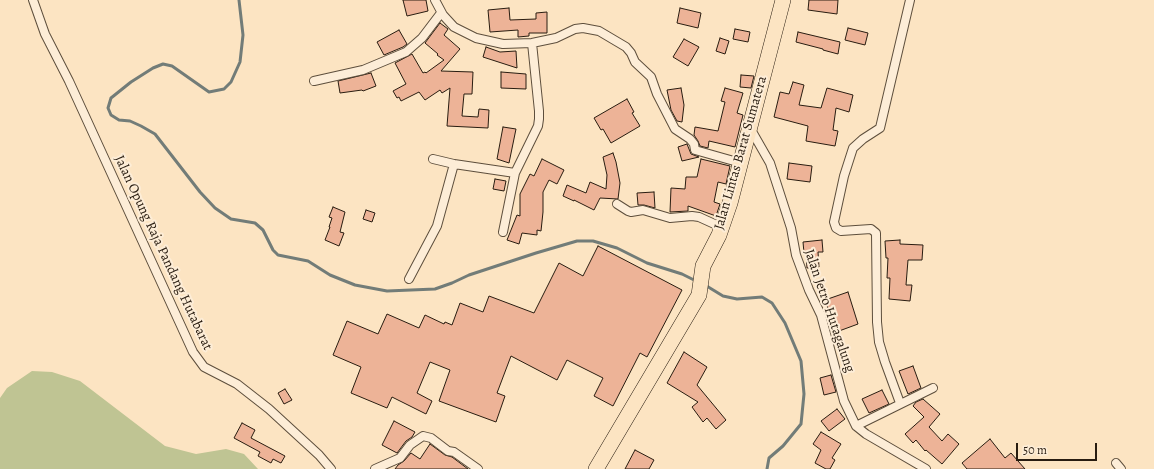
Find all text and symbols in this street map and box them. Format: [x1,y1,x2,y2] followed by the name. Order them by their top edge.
[711,74,771,232] street label: Jalan Lintas Barat Sumatera
[110,153,216,353] street label: Jalan Opung Raja Pandang Hutabarat
[800,247,858,375] street label: Jalan Jetro Hutagalung
[1018,435,1099,461] scale bar
[1023,442,1047,458] text: 50 m

